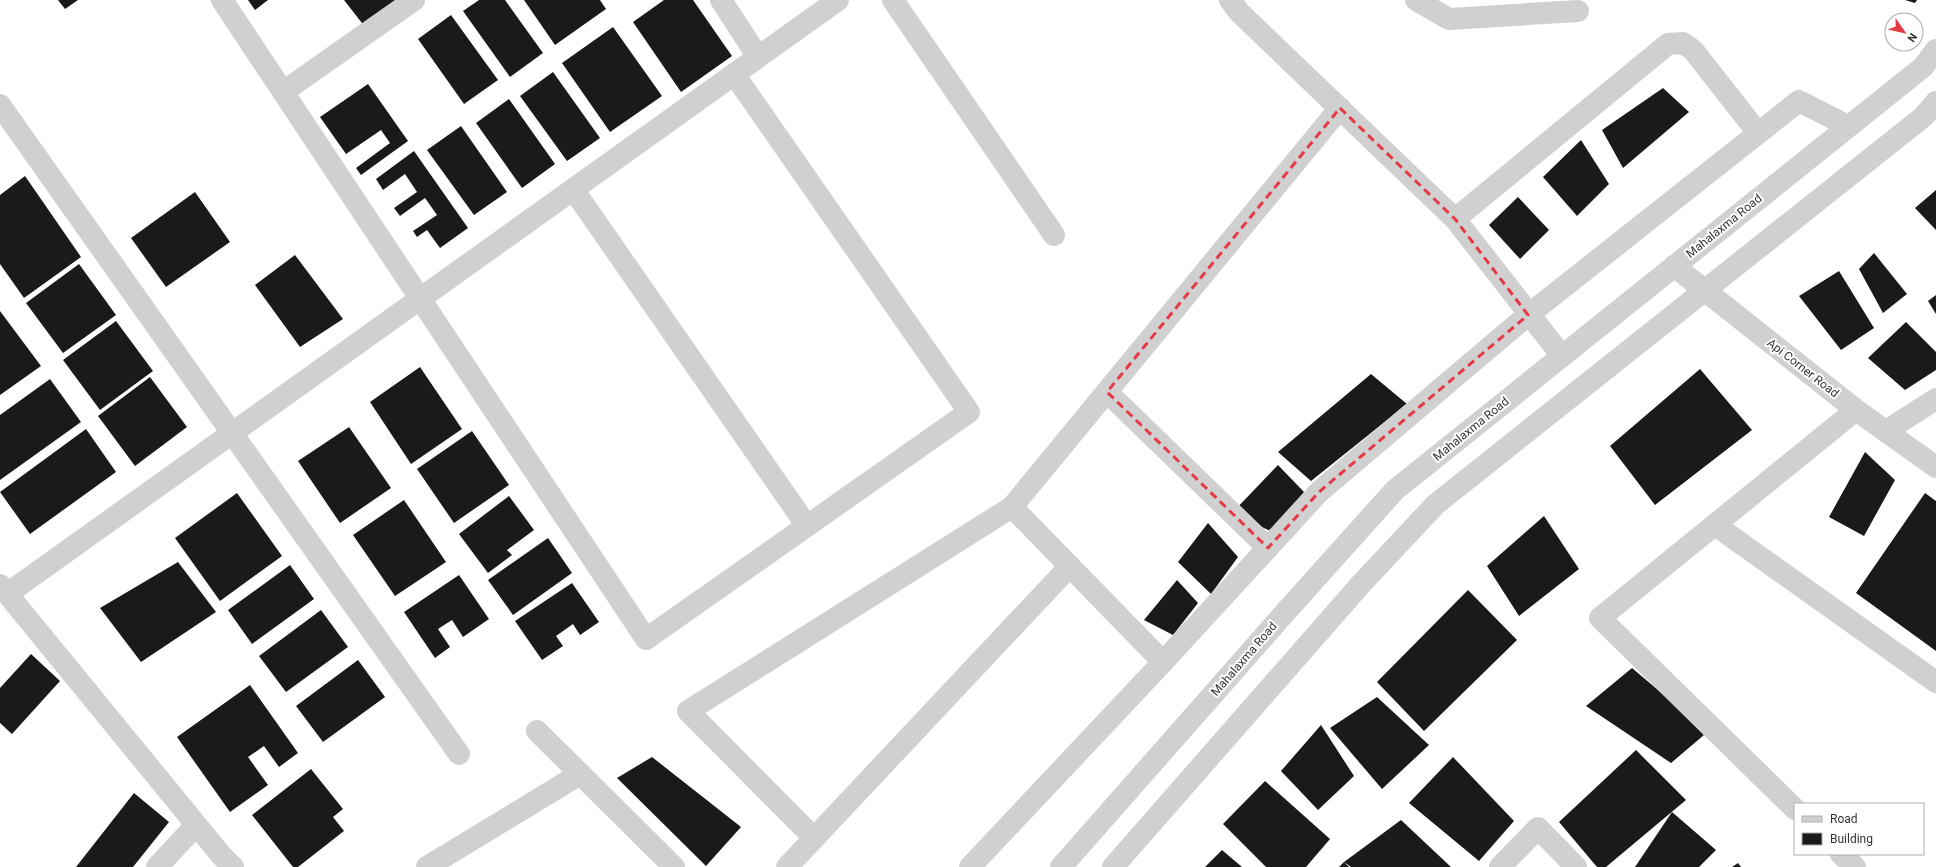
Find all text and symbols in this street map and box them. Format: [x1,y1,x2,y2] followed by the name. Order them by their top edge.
[1884,12,1924,52] north arrow
[1904,30,1919,44] text: N
[1683,191,1765,261] street label: Mahalaxma Road
[1765,336,1841,400] street label: Api Corner Road
[1430,394,1512,464] street label: Mahalaxma Road
[1208,619,1280,699] street label: Mahalaxma Road
[1794,803,1924,855] legend
[1830,812,1858,826] text: Road
[1830,832,1873,846] text: Building

